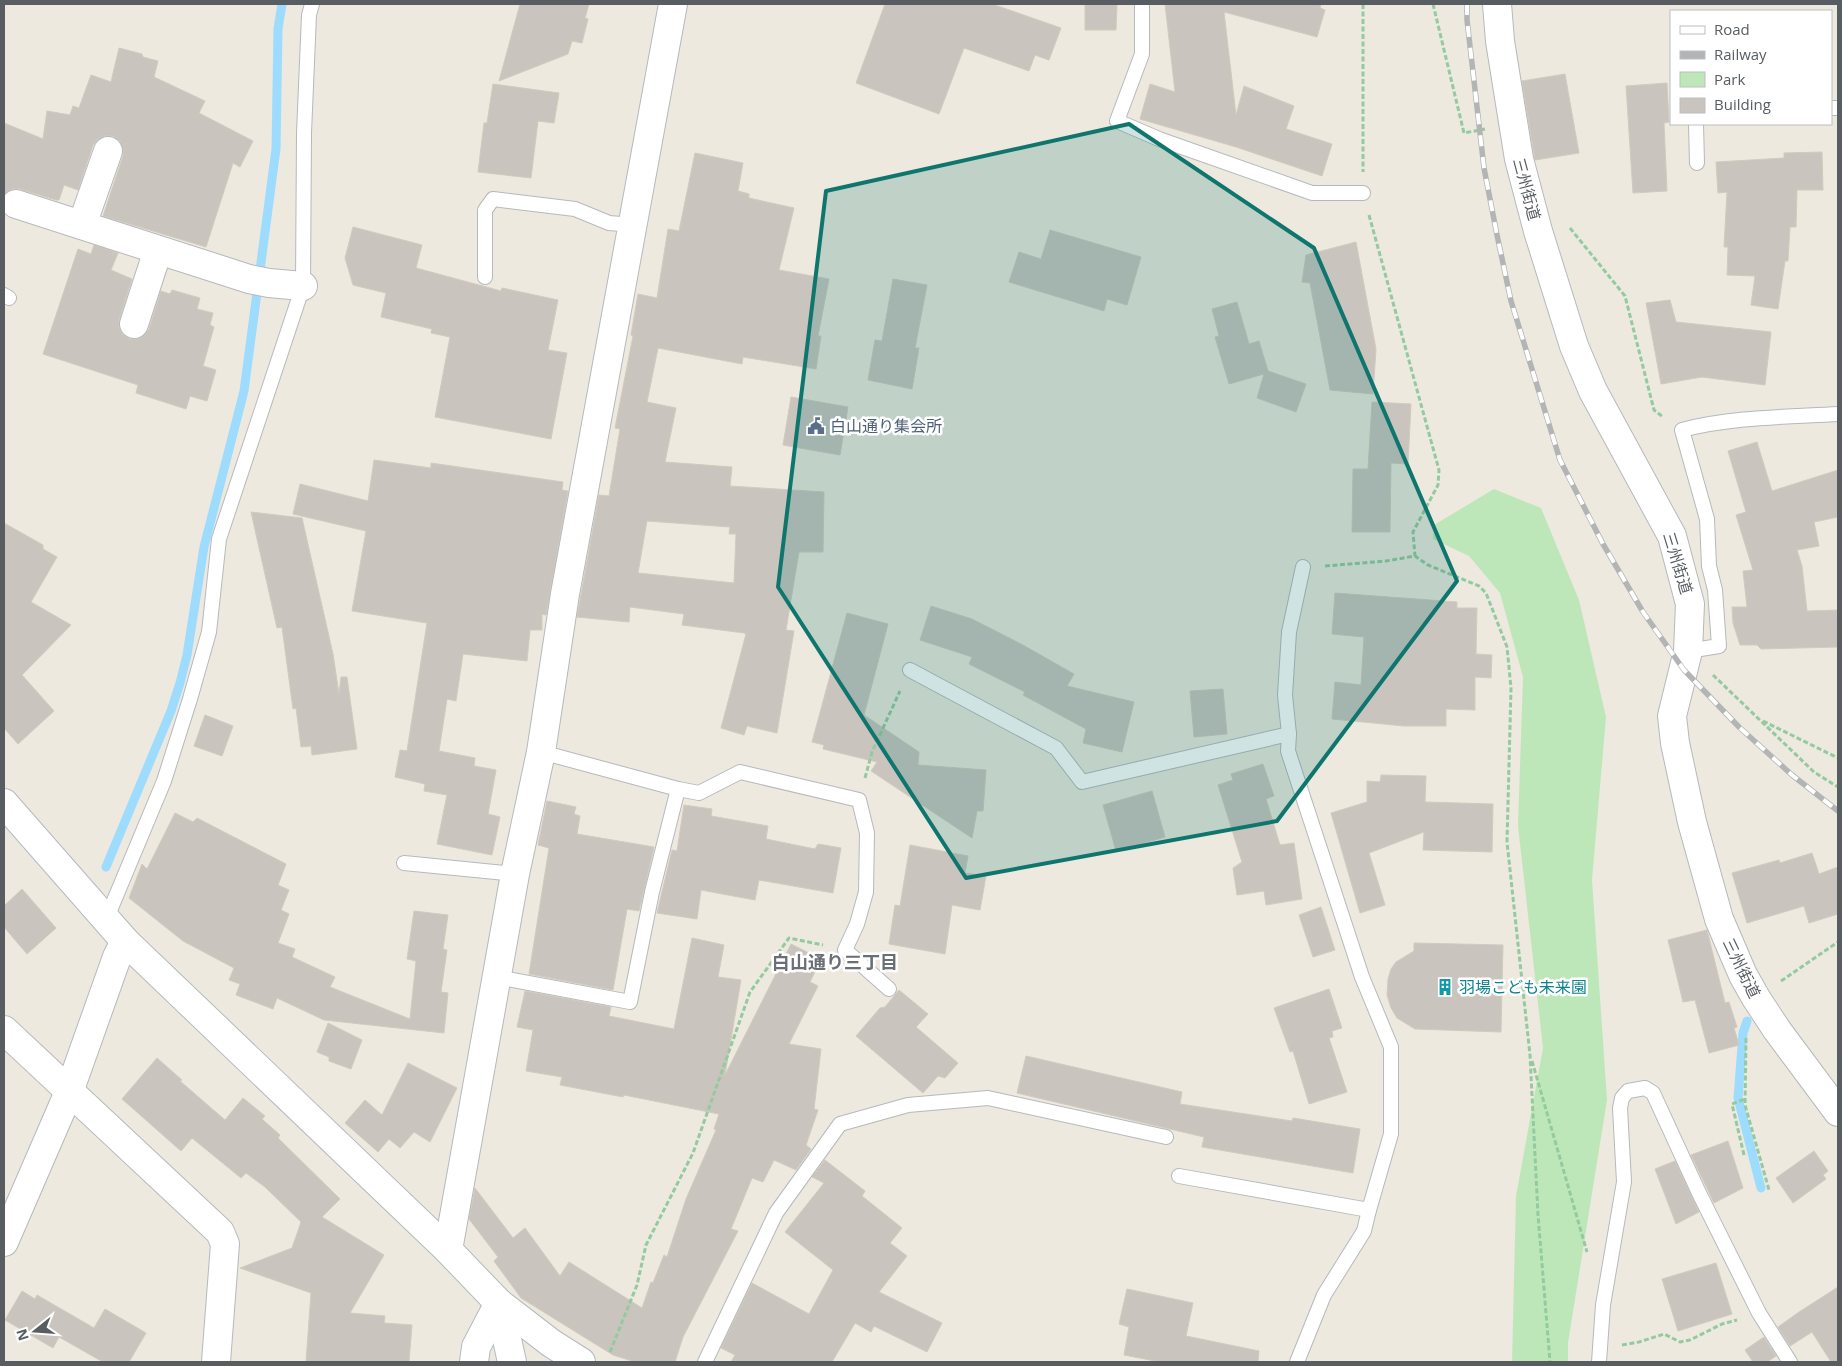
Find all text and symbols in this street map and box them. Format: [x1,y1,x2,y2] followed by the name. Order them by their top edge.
[1670,10,1832,125] legend
[1714,19,1750,39] text: Road
[1714,44,1767,64] text: Railway
[1714,69,1745,89] text: Park
[1714,94,1771,114] text: Building
[1508,155,1546,223] street label: 三州街道
[830,415,942,437] place label: 白山通り集会所
[806,416,826,436] public building icon: 白山通り集会所
[1658,529,1698,597] street label: 三州街道
[1718,934,1766,1002] street label: 三州街道
[772,950,898,974] district label: 白山通り三丁目
[1459,976,1587,998] place label: 羽場こども未来園
[1435,977,1455,997] building icon: 羽場こども未来園
[10,1306,60,1356] north arrow
[11,1327,33,1343] text: N

